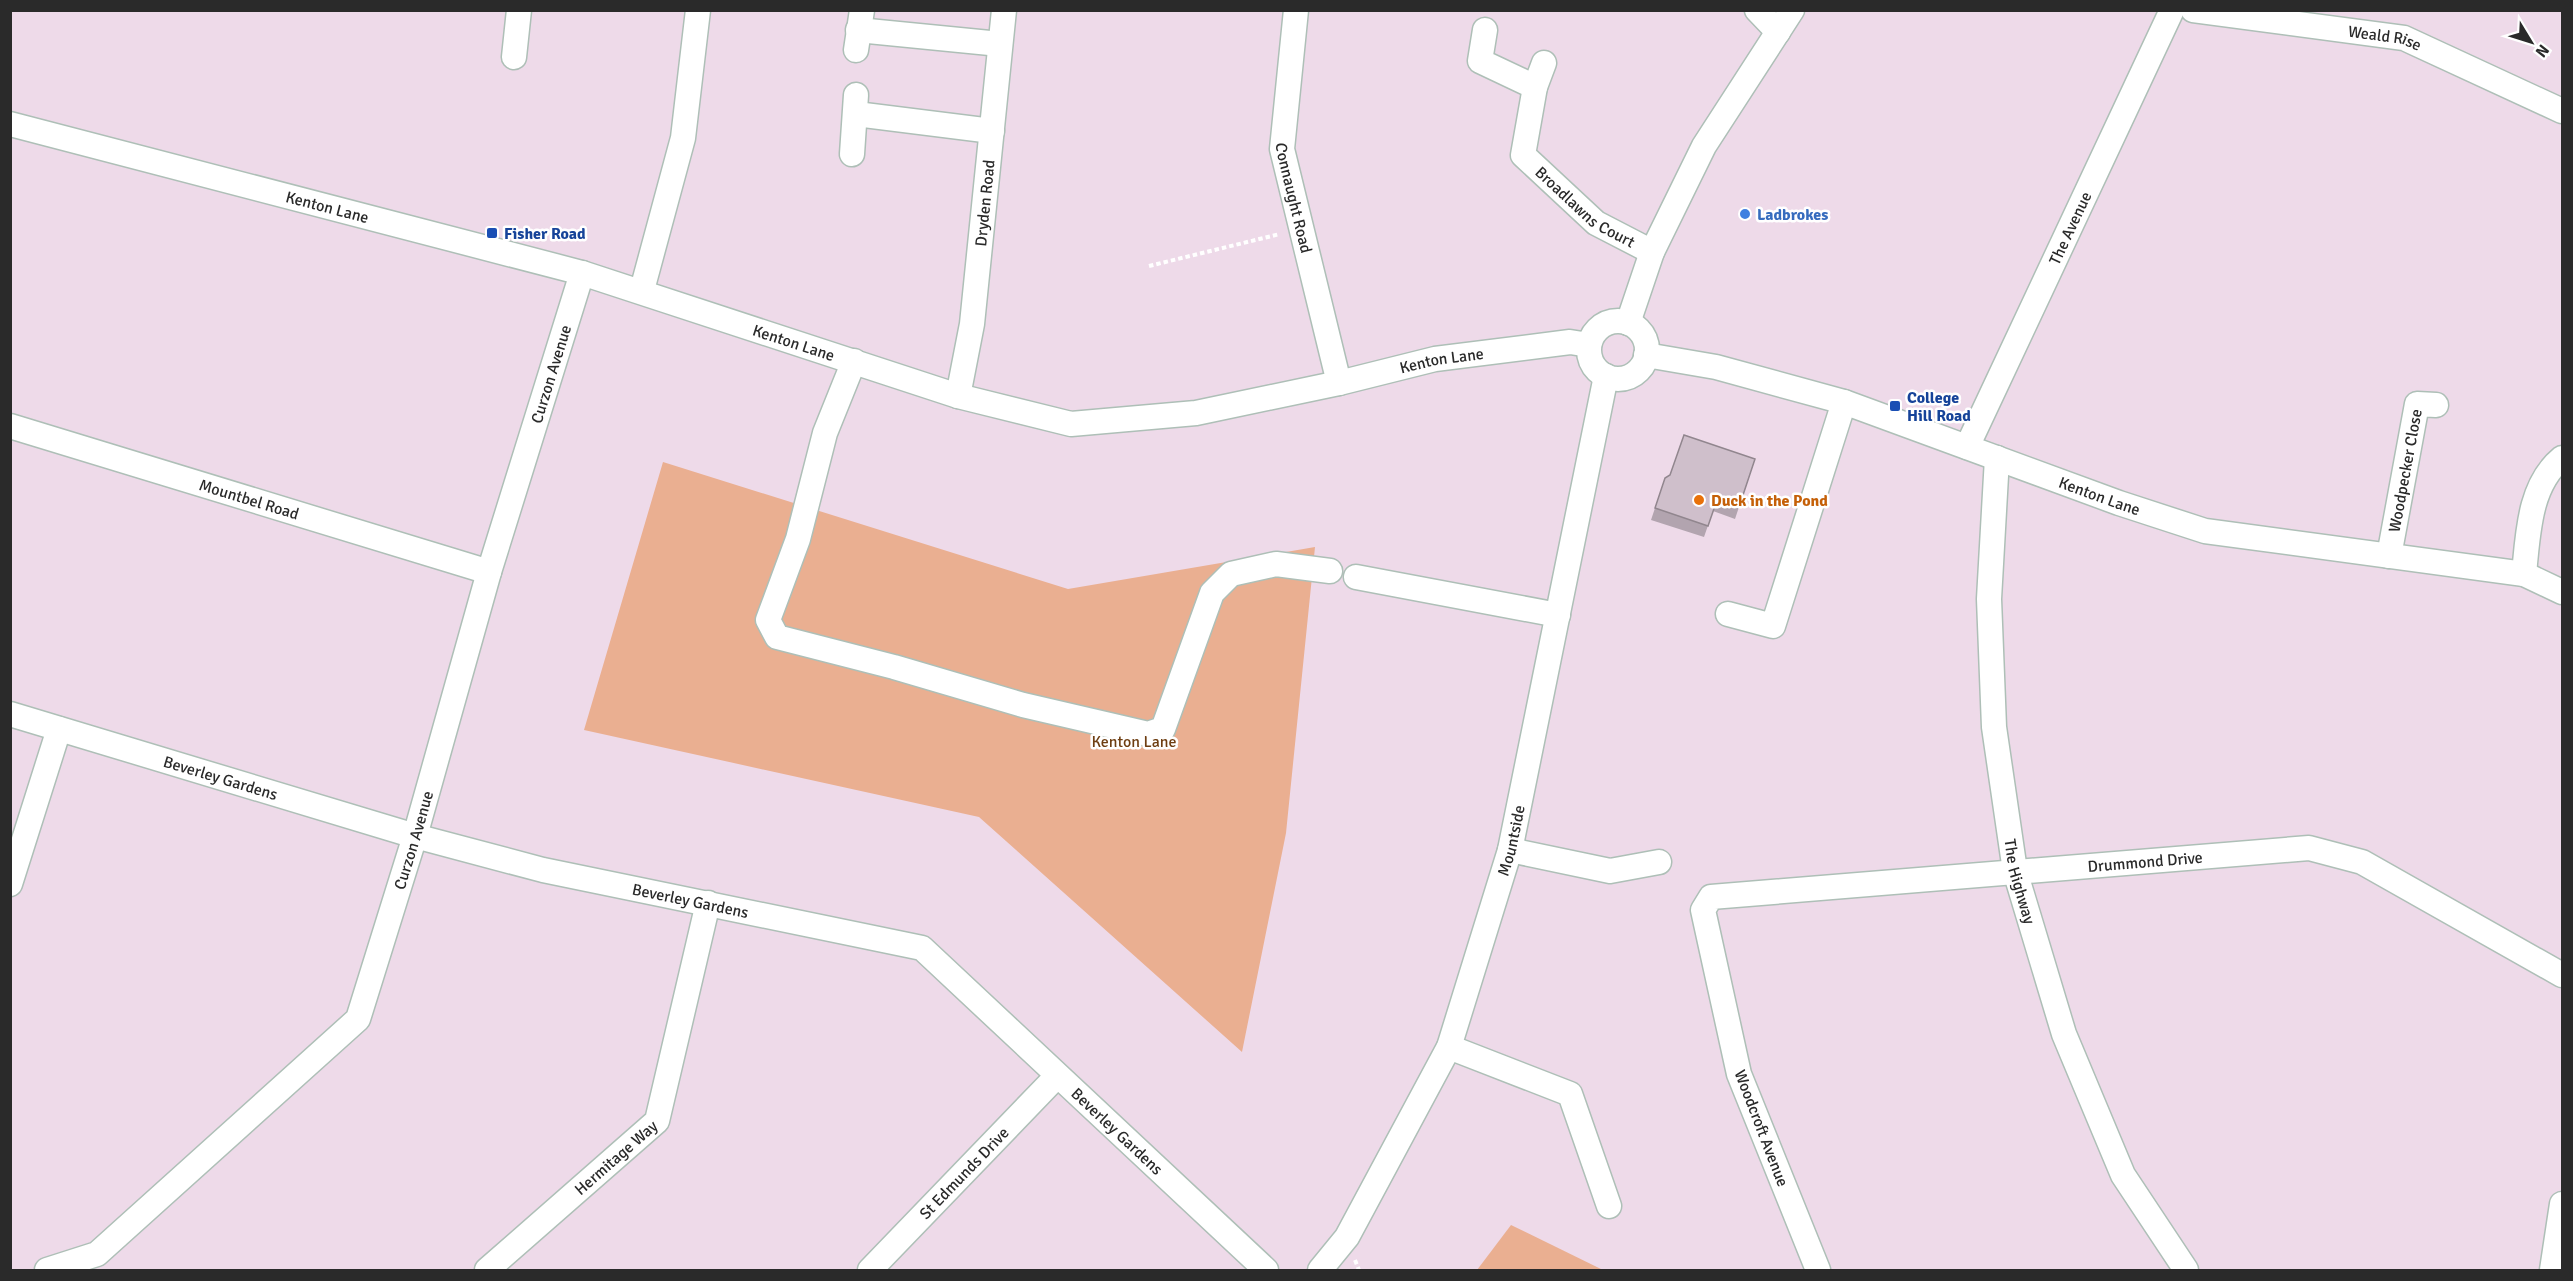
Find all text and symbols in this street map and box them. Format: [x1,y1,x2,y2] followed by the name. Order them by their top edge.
[2501,12,2561,72] north arrow
[2347,22,2425,56] street label: Weald Rise
[2531,40,2553,61] text: N
[1271,142,1316,255] street label: Connaught Road
[971,159,1000,247] street label: Dryden Road
[1531,163,1639,253] street label: Broadlawns Court
[283,187,371,228] street label: Kenton Lane
[2045,189,2096,268] street label: The Avenue
[1757,205,1828,225] place label: Ladbrokes
[1738,207,1752,221] marker: Ladbrokes
[504,224,586,244] place label: Fisher Road
[485,226,499,240] marker: Fisher Road
[750,321,837,366] street label: Kenton Lane
[527,323,576,426] street label: Curzon Avenue
[1398,344,1485,378] street label: Kenton Lane
[1907,388,1971,426] place label: College Hill Road
[1888,399,1902,413] marker: College Hill Road
[2385,407,2427,534] street label: Woodpecker Close
[2056,473,2143,520] street label: Kenton Lane
[197,475,301,524] street label: Mountbel Road
[1711,491,1828,511] place label: Duck in the Pond
[1692,493,1706,507] marker: Duck in the Pond
[1091,732,1177,752] park label: Kenton Lane
[161,752,280,805] street label: Beverley Gardens
[390,789,438,892] street label: Curzon Avenue
[1494,804,1530,879] street label: Mountside
[1999,838,2040,927] street label: The Highway
[2087,848,2203,877] street label: Drummond Drive
[630,880,750,923] street label: Beverley Gardens
[1730,1067,1793,1190] street label: Woodcroft Avenue
[1067,1084,1167,1179] street label: Beverley Gardens
[571,1116,662,1200] street label: Hermitage Way
[915,1123,1013,1224] street label: St Edmunds Drive

